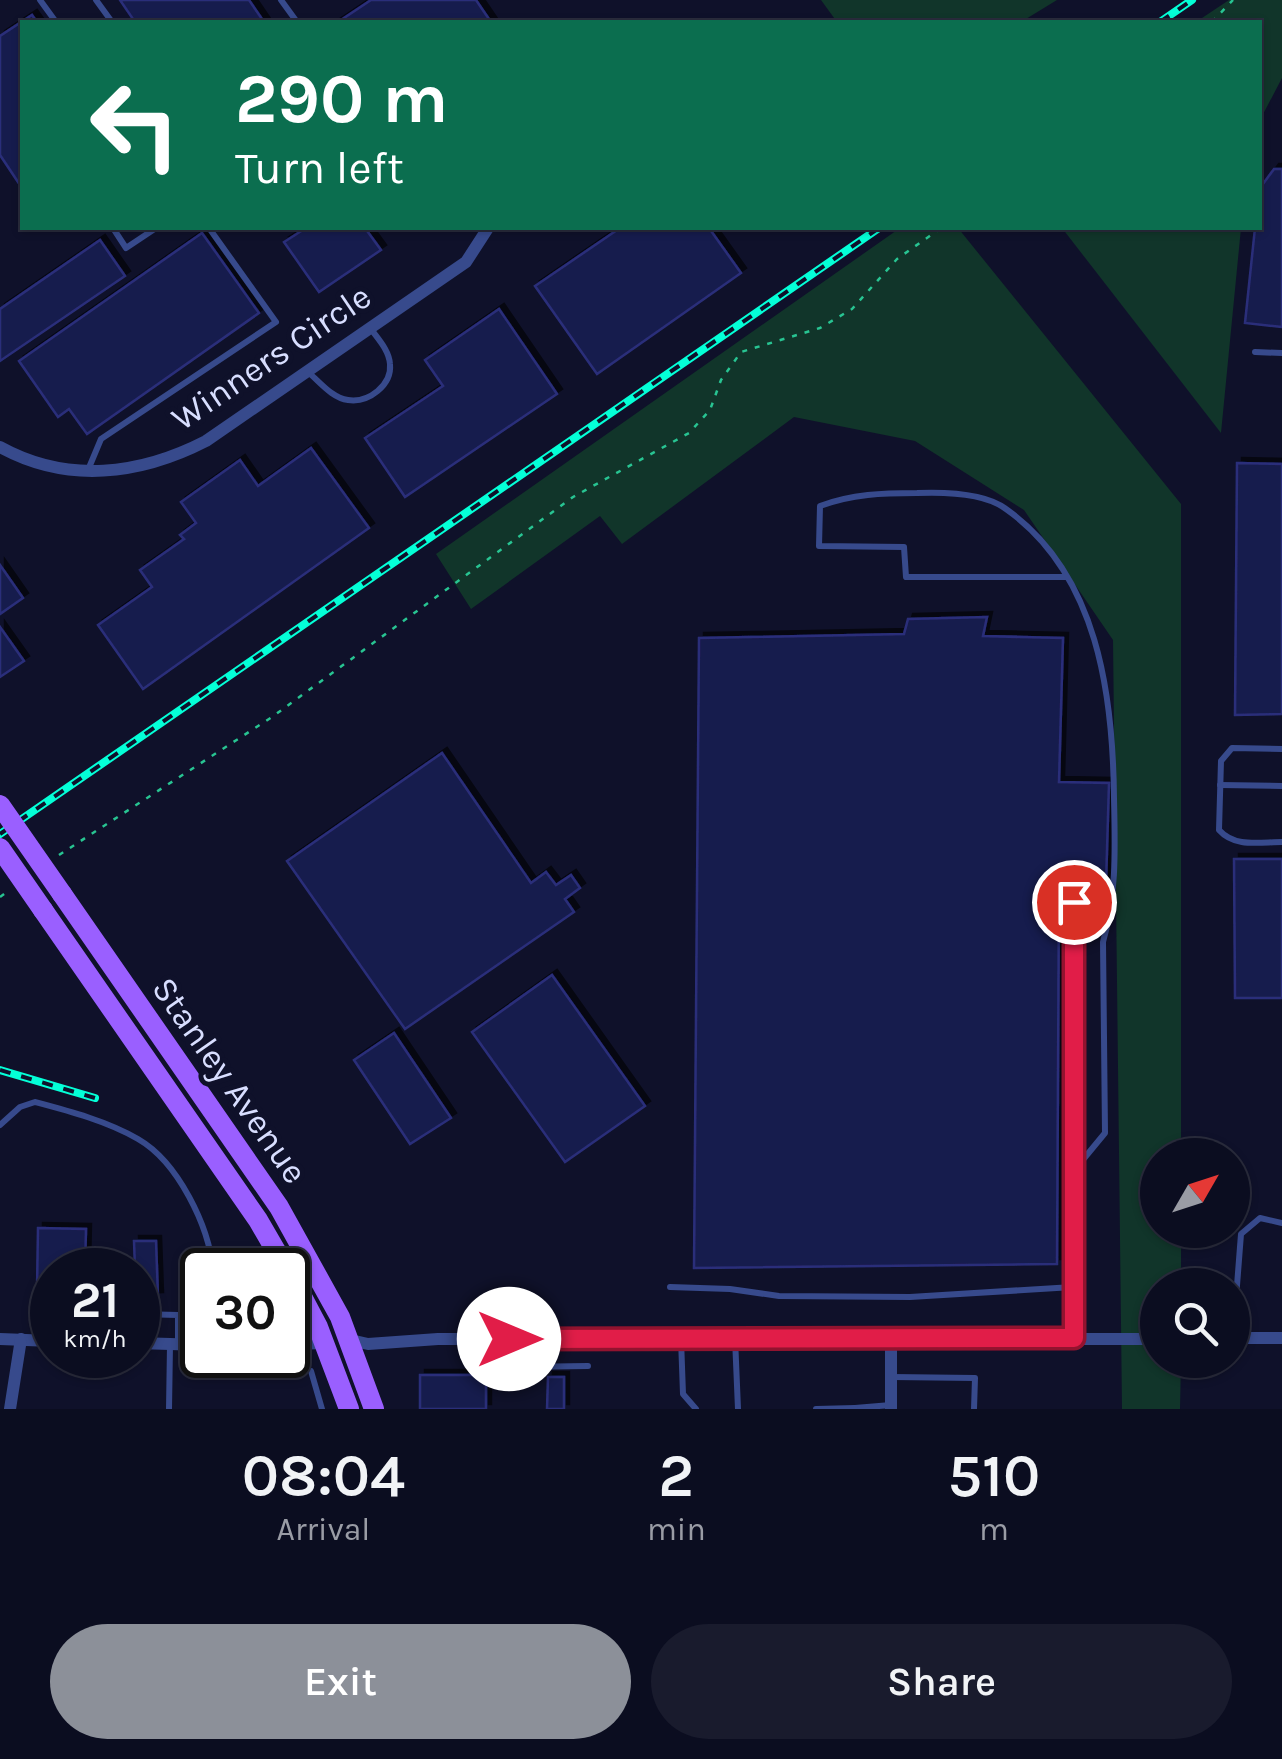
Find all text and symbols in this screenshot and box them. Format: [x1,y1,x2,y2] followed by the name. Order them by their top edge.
[235,58,448,140] text: 290 m
[70,60,200,190] icon: left
[235,142,404,194] text: Turn left
[164,276,379,439] street label: Winners Circle
[1032,860,1117,945] pin
[1047,875,1102,930] icon: arrive
[143,969,316,1191] street label: Stanley Avenue
[1140,1138,1250,1248] north arrow
[1140,1138,1250,1378] map controls
[180,1248,310,1378] speed limit sign: 30
[1140,1268,1250,1378] button: search
[71,1271,119,1330] text: 21
[457,1287,561,1391] position arrow
[63,1324,127,1353] text: km/h
[242,1441,405,1511] text: 08:04
[658,1441,694,1511] text: 2
[947,1441,1040,1511] text: 510
[277,1511,370,1548] text: Arrival
[647,1511,706,1548] text: min
[979,1511,1009,1548] text: m
[50,1624,631,1739] button: Exit
[651,1624,1232,1739] button: Share

